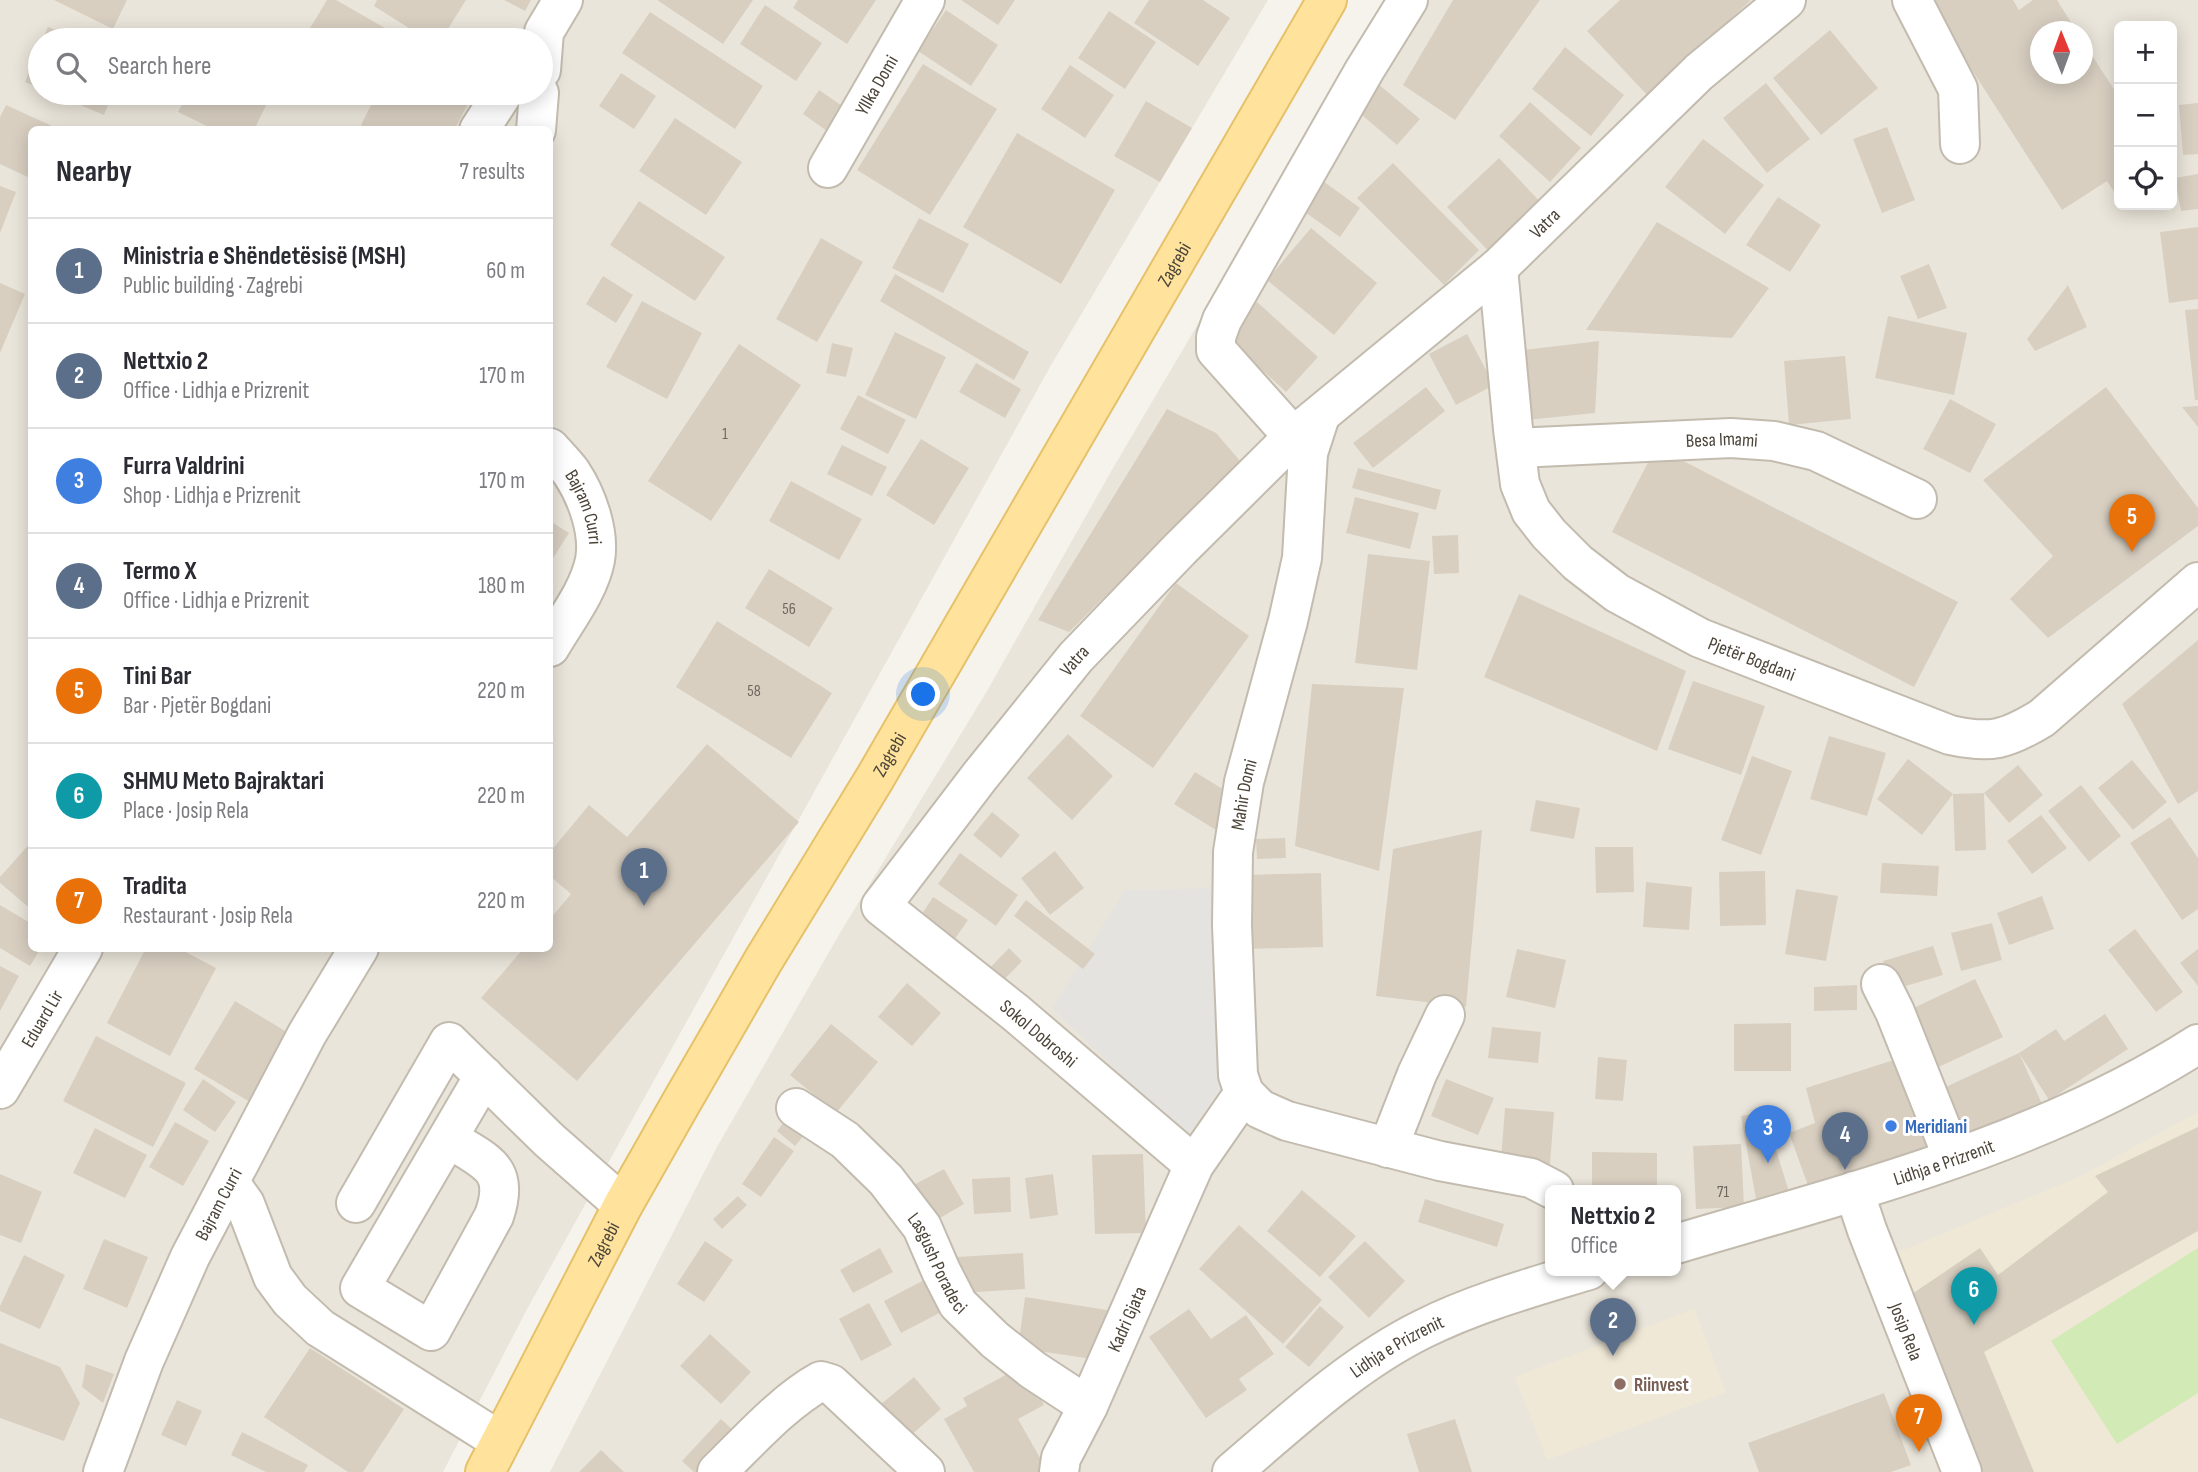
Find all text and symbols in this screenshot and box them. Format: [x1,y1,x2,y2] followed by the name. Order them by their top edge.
[2030,21,2093,84] north arrow
[2114,21,2177,210] map controls
[2114,21,2177,84] button: +
[28,28,553,105] search box
[52,48,90,86] icon: search
[108,51,211,82] text: Search here
[851,52,904,120] street label: Yllka Domi
[2114,84,2177,147] button: −
[2114,147,2177,210] button: locate
[56,154,132,190] text: Nearby
[459,158,525,186] text: 7 results
[1525,204,1565,244] street label: Vatra
[1153,239,1197,291] street label: Zagrebi
[123,241,406,272] text: Ministria e Shëndetësisë (MSH)
[74,257,84,285] text: 1
[486,257,525,285] text: 60 m
[123,272,303,300] text: Public building · Zagrebi
[123,346,208,377] text: Nettxio 2
[74,362,84,390] text: 2
[479,362,525,390] text: 170 m
[123,377,309,405] text: Office · Lidhja e Prizrenit
[722,425,728,444] house number: 1
[1685,428,1759,453] street label: Besa Imami
[123,451,245,482] text: Furra Valdrini
[559,466,606,545] street label: Bajram Curri
[74,467,84,495] text: 3
[479,467,525,495] text: 170 m
[123,482,301,510] text: Shop · Lidhja e Prizrenit
[2109,494,2155,552] pin: 5
[123,556,197,587] text: Termo X
[74,572,84,600] text: 4
[478,572,525,600] text: 180 m
[123,587,309,615] text: Office · Lidhja e Prizrenit
[782,600,796,619] house number: 56
[1705,632,1798,687] street label: Pjetër Bogdani
[1055,641,1094,681] street label: Vatra
[123,661,192,692] text: Tini Bar
[74,677,84,705] text: 5
[477,677,525,705] text: 220 m
[906,677,940,711] your location
[747,682,761,701] house number: 58
[123,692,271,720] text: Bar · Pjetër Bogdani
[868,729,912,781] street label: Zagrebi
[1227,757,1263,832] street label: Mahir Domi
[123,766,324,797] text: SHMU Meto Bajraktari
[74,782,84,810] text: 6
[477,782,525,810] text: 220 m
[123,797,249,825] text: Place · Josip Rela
[621,848,667,906] pin: 1
[123,871,187,902] text: Tradita
[74,887,84,915] text: 7
[477,887,525,915] text: 220 m
[123,902,293,930] text: Restaurant · Josip Rela
[17,986,69,1052] street label: Eduard Lir
[995,995,1081,1073] street label: Sokol Dobroshi
[1745,1105,1791,1163] pin: 3
[1822,1112,1868,1170] pin: 4
[1905,1116,1967,1139] place label: Meridiani
[1883,1118,1899,1134] marker: Meridiani
[1891,1135,1998,1191] street label: Lidhja e Prizrenit
[191,1165,248,1245] street label: Bajram Curri
[1717,1183,1729,1202] house number: 71
[1545,1185,1681,1276] popup
[1570,1201,1656,1232] text: Nettxio 2
[902,1208,971,1319] street label: Lasgush Poradeci
[583,1218,625,1270] street label: Zagrebi
[1570,1232,1618,1260] text: Office
[1951,1267,1997,1325] pin: 6
[1103,1283,1152,1356] street label: Kadri Gjata
[1590,1298,1636,1356] pin: 2
[1883,1299,1927,1364] street label: Josip Rela
[1346,1311,1448,1383] street label: Lidhja e Prizrenit
[1634,1374,1689,1397] place label: Riinvest
[1612,1376,1628,1392] marker: Riinvest
[1896,1394,1942,1452] pin: 7

